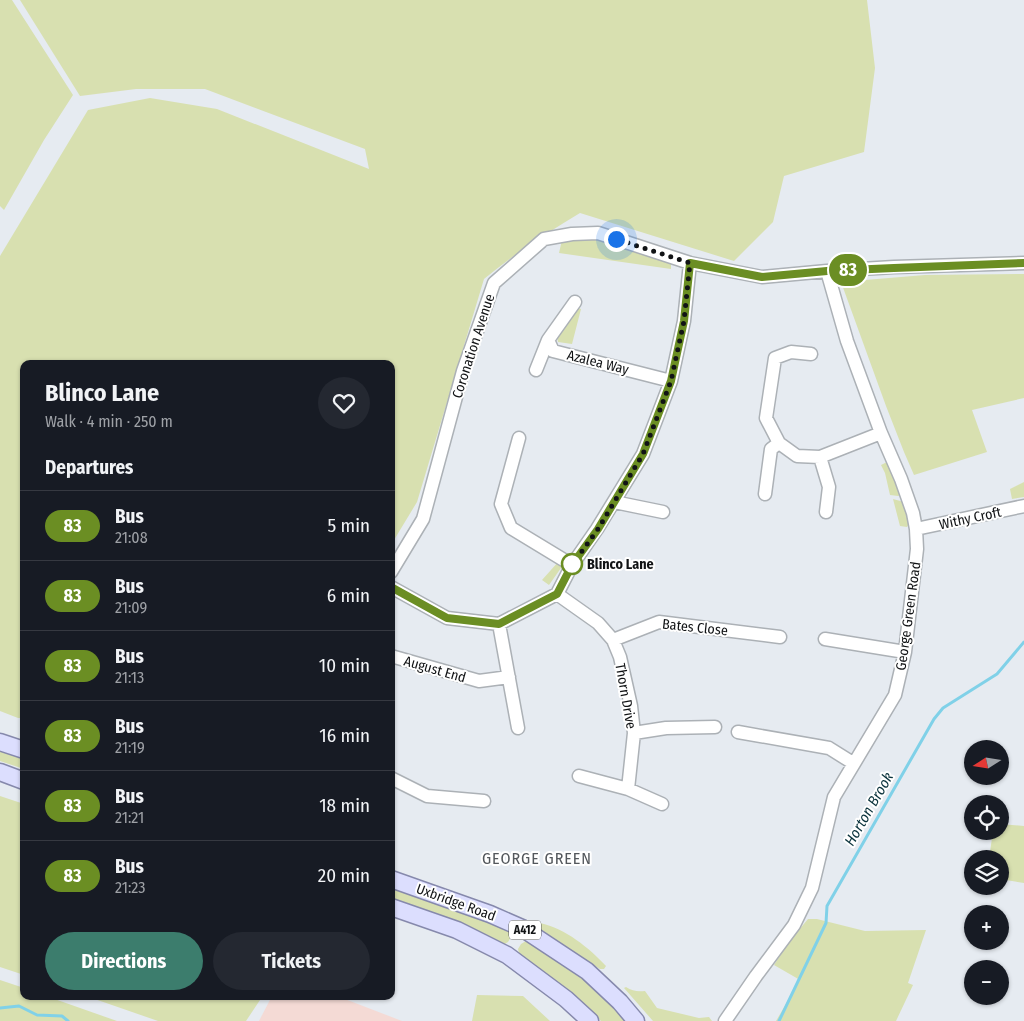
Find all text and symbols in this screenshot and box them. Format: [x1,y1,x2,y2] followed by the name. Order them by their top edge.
[604,227,629,252] your location
[826,254,870,286] line badge: 83
[839,259,857,281] text: 83
[449,292,498,400] street label: Coronation Avenue
[565,347,631,379] street label: Azalea Way
[318,377,370,429] button: heart
[45,379,159,407] text: Blinco Lane
[45,412,173,431] text: Walk · 4 min · 250 m
[45,456,133,479] text: Departures
[938,504,1003,533] street label: Withy Croft
[115,505,144,528] text: Bus
[327,514,370,537] text: 5 min
[63,515,82,537] text: 83
[115,528,148,547] text: 21:08
[561,553,583,575] marker: Blinco Lane
[587,556,654,573] place label: Blinco Lane
[892,561,925,672] street label: George Green Road
[115,575,144,598] text: Bus
[327,584,370,607] text: 6 min
[63,585,82,607] text: 83
[115,598,147,617] text: 21:09
[661,616,729,639] street label: Bates Close
[115,645,144,668] text: Bus
[402,653,468,686] street label: August End
[319,654,370,677] text: 10 min
[63,655,82,677] text: 83
[611,662,640,730] street label: Thorn Drive
[115,668,144,687] text: 21:13
[115,715,144,738] text: Bus
[319,724,370,747] text: 16 min
[63,725,82,747] text: 83
[115,738,145,757] text: 21:19
[964,740,1009,785] north arrow
[964,740,1009,1005] map controls
[841,768,898,849] water label: Horton Brook
[115,785,144,808] text: Bus
[319,794,370,817] text: 18 min
[63,795,82,817] text: 83
[964,795,1009,840] button: locate
[115,808,144,827] text: 21:21
[482,849,592,868] district label: GEORGE GREEN
[964,850,1009,895] button: layers
[115,855,144,878] text: Bus
[318,864,370,887] text: 20 min
[63,865,82,887] text: 83
[115,878,146,897] text: 21:23
[414,880,498,925] street label: Uxbridge Road
[964,905,1009,950] button: +
[509,920,541,940] road number: A412
[45,932,203,990] button: Directions
[213,932,370,990] button: Tickets
[964,960,1009,1005] button: −

